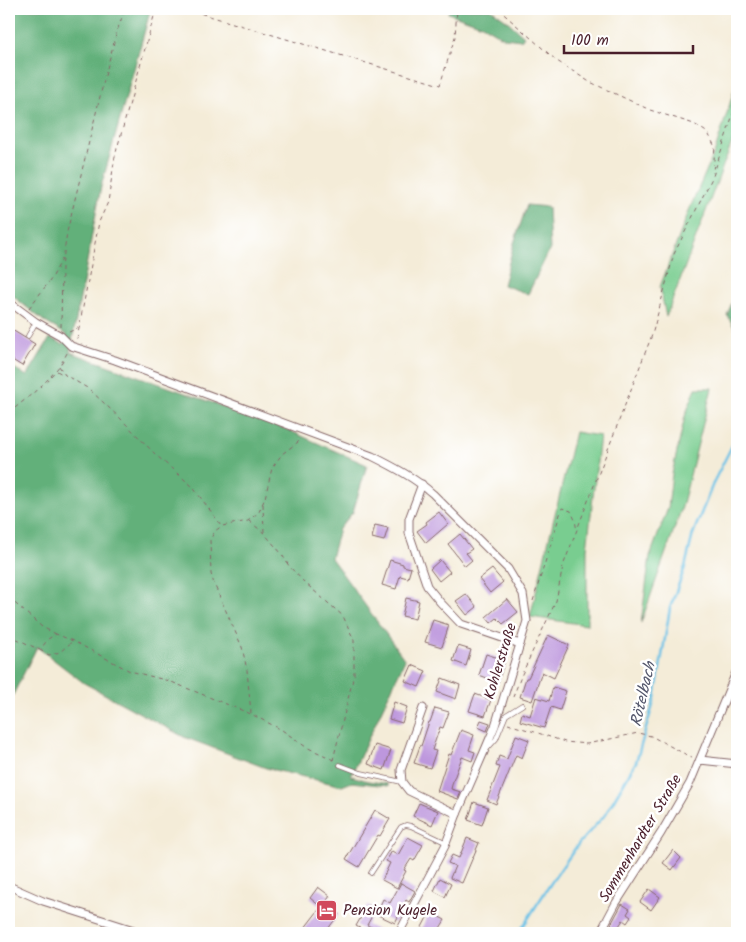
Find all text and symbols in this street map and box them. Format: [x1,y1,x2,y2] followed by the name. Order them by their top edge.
[564,22,692,54] scale bar
[571,29,609,53] text: 100 m
[478,620,524,702] street label: Kohlerstraße
[624,658,663,729] water label: Rötelbach
[593,770,689,907] street label: Sommenhardter Straße
[315,898,339,922] hotel icon: Pension Kugele
[343,899,437,923] place label: Pension Kugele

